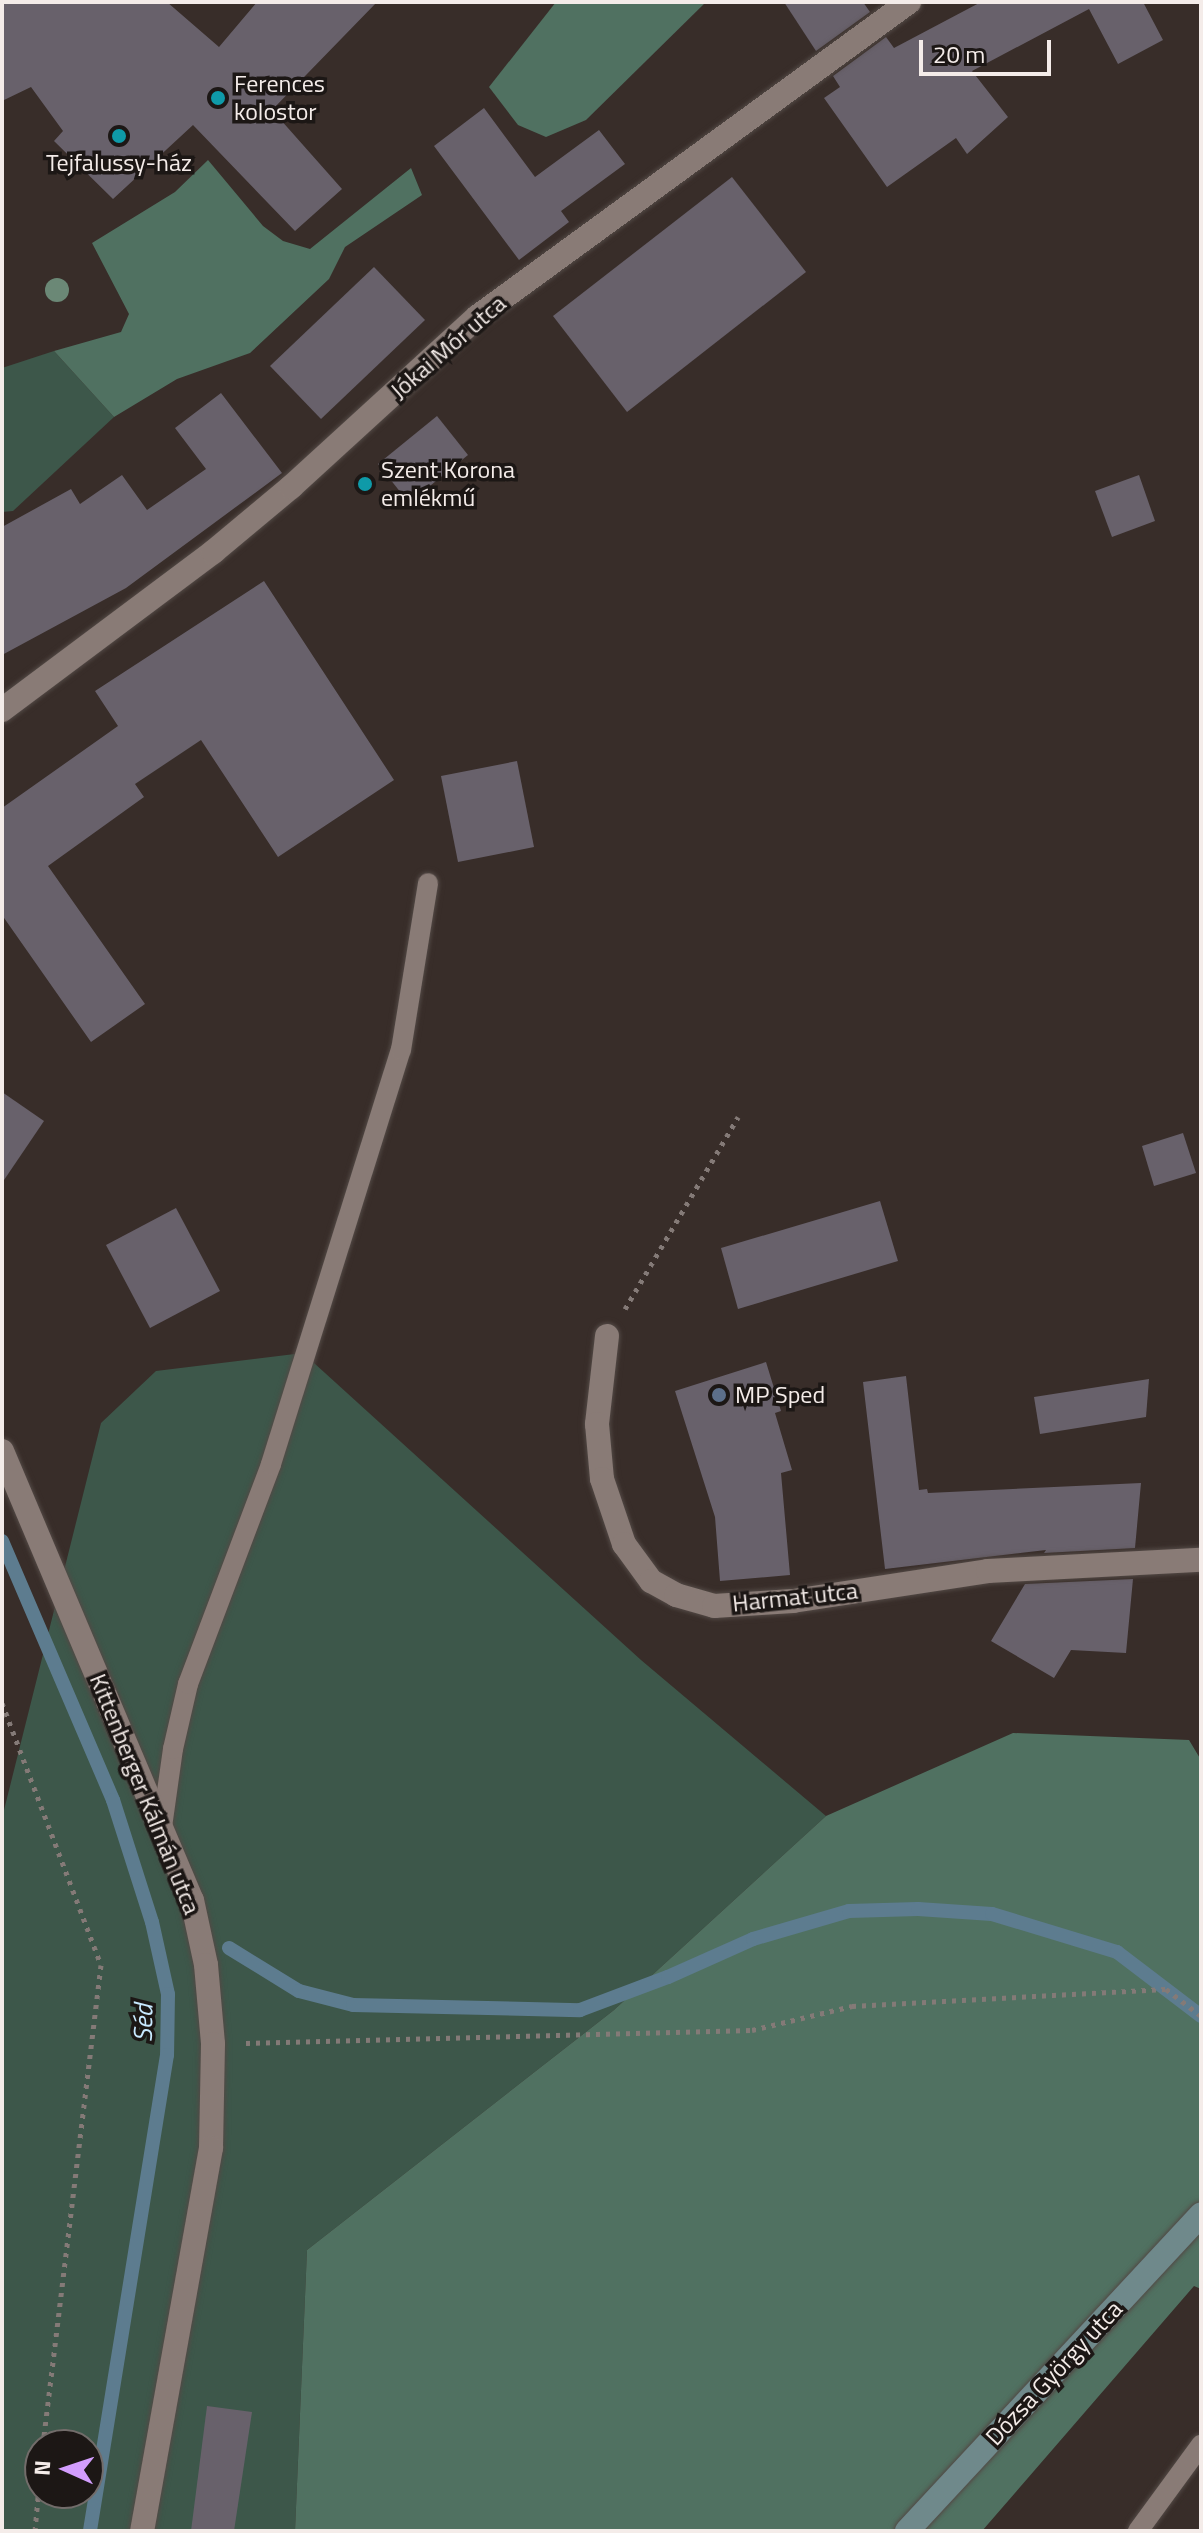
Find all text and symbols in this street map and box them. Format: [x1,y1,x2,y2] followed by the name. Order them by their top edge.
[923,24,1055,74] scale bar
[933,36,985,72] text: 20 m
[234,70,325,126] place label: Ferences kolostor
[209,89,227,107] marker: Ferences kolostor
[110,127,128,145] marker: Tejfalussy-ház
[46,149,192,177] place label: Tejfalussy-ház
[384,289,512,405] street label: Jókai Mór utca
[381,456,515,512] place label: Szent Korona emlékmű
[356,475,374,493] marker: Szent Korona emlékmű
[735,1381,825,1409] place label: MP Sped
[710,1386,728,1404] marker: MP Sped
[731,1576,859,1618] street label: Harmat utca
[84,1670,206,1918] street label: Kittenberger Kálmán utca
[127,2004,159,2042] water label: Séd
[980,2295,1128,2451] street label: Dózsa György utca
[24,2429,104,2509] north arrow
[25,2459,59,2476] text: N

